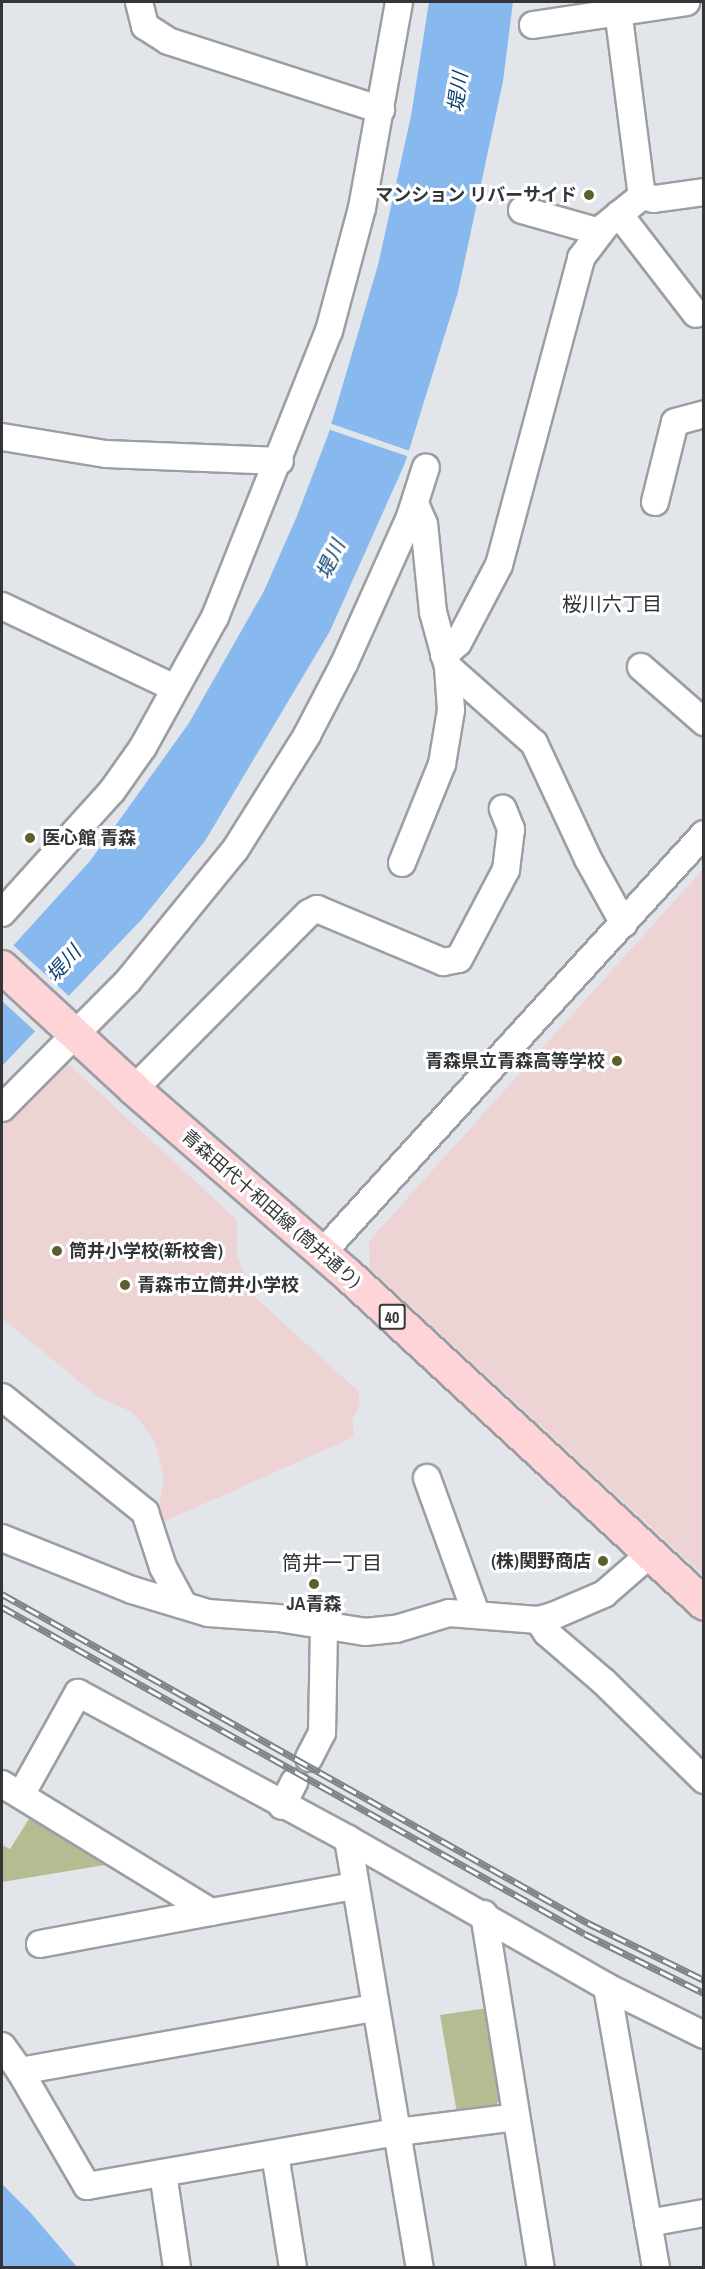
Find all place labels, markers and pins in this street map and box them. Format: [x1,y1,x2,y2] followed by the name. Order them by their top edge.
[375,184,577,206] place label: マンション リバーサイド
[582,188,596,202] marker: マンション リバーサイド
[42,827,136,849] place label: 医心館 青森
[23,831,37,845] marker: 医心館 青森
[425,1050,605,1072] place label: 青森県立青森高等学校
[610,1054,624,1068] marker: 青森県立青森高等学校
[69,1240,223,1262] place label: 筒井小学校(新校舎)
[50,1244,64,1258] marker: 筒井小学校(新校舎)
[137,1274,299,1296] place label: 青森市立筒井小学校
[118,1278,132,1292] marker: 青森市立筒井小学校
[491,1550,591,1572] place label: (株)関野商店
[596,1554,610,1568] marker: (株)関野商店
[307,1577,321,1591] marker: JA青森
[287,1593,341,1615] place label: JA青森

